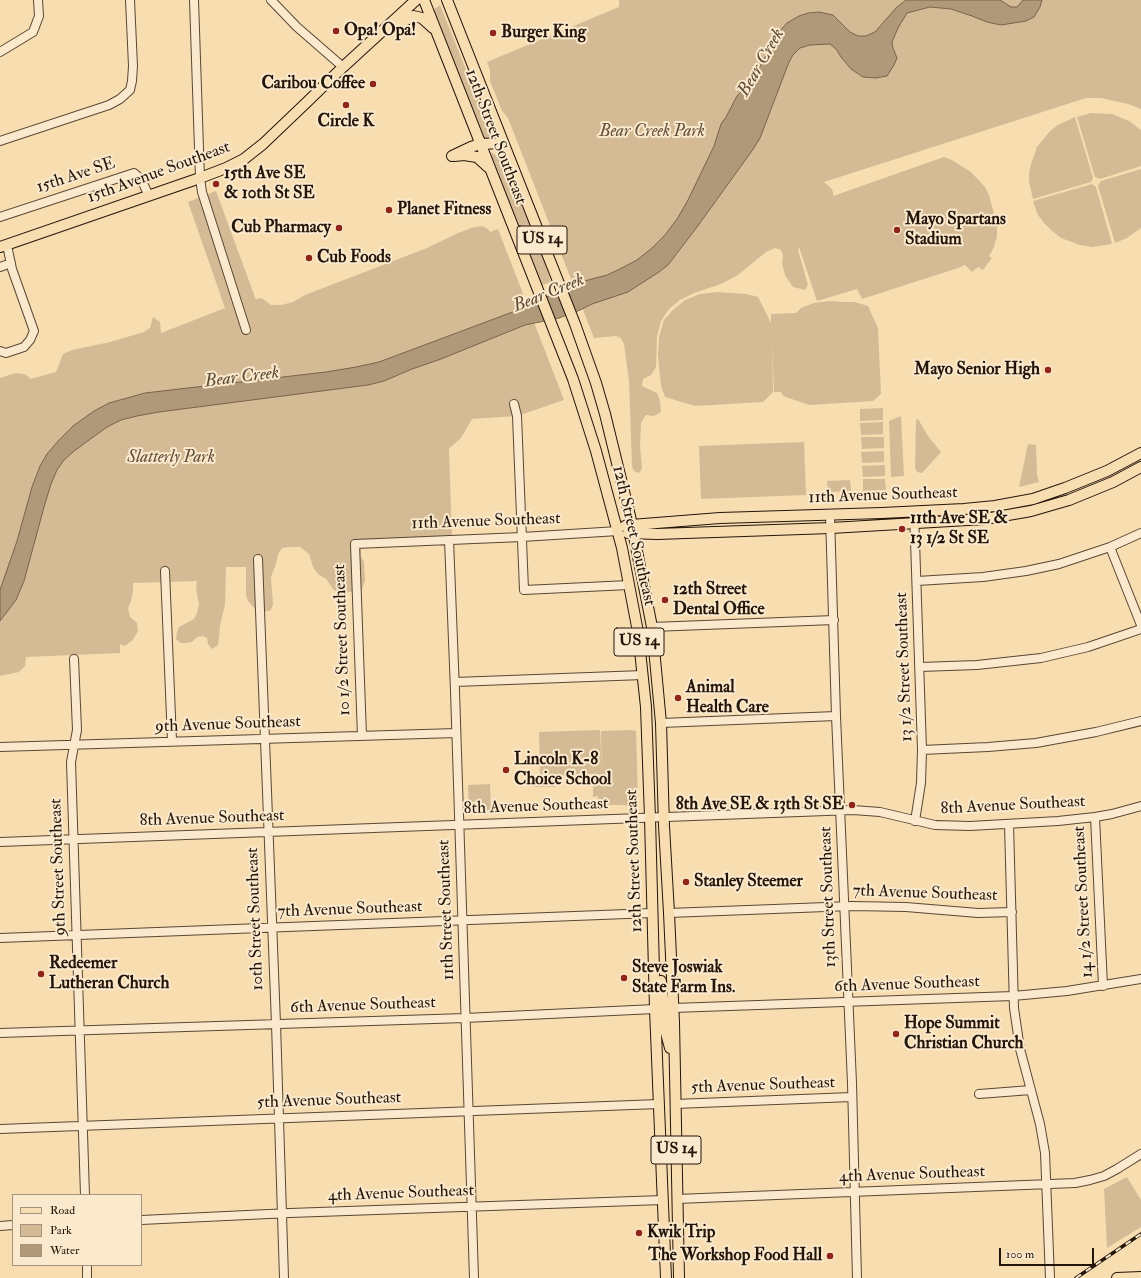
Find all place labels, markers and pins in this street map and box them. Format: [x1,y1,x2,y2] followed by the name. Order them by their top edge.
[344,21,416,41] place label: Opa! Opa!
[501,23,586,43] place label: Burger King
[331,26,341,36] marker: Opa! Opa!
[488,28,498,38] marker: Burger King
[261,74,365,94] place label: Caribou Coffee
[368,79,378,89] marker: Caribou Coffee
[341,100,351,110] marker: Circle K
[318,112,374,132] place label: Circle K
[224,164,315,204] place label: 15th Ave SE & 10th St SE
[211,179,221,189] marker: 15th Ave SE & 10th St SE
[397,200,491,220] place label: Planet Fitness
[384,205,394,215] marker: Planet Fitness
[905,210,1006,250] place label: Mayo Spartans Stadium
[231,218,331,238] place label: Cub Pharmacy
[334,223,344,233] marker: Cub Pharmacy
[892,225,902,235] marker: Mayo Spartans Stadium
[317,248,391,268] place label: Cub Foods
[304,253,314,263] marker: Cub Foods
[914,360,1040,380] place label: Mayo Senior High
[1043,365,1053,375] marker: Mayo Senior High
[910,509,1008,549] place label: 11th Ave SE & 13 1/2 St SE
[897,524,907,534] marker: 11th Ave SE & 13 1/2 St SE
[673,580,765,620] place label: 12th Street Dental Office
[660,595,670,605] marker: 12th Street Dental Office
[686,678,769,718] place label: Animal Health Care
[673,693,683,703] marker: Animal Health Care
[514,750,611,790] place label: Lincoln K-8 Choice School
[501,765,511,775] marker: Lincoln K-8 Choice School
[676,795,844,815] place label: 8th Ave SE & 13th St SE
[847,800,857,810] marker: 8th Ave SE & 13th St SE
[694,872,803,892] place label: Stanley Steemer
[681,877,691,887] marker: Stanley Steemer
[49,954,169,994] place label: Redeemer Lutheran Church
[632,958,735,998] place label: Steve Joswiak State Farm Ins.
[36,969,46,979] marker: Redeemer Lutheran Church
[619,973,629,983] marker: Steve Joswiak State Farm Ins.
[904,1014,1023,1054] place label: Hope Summit Christian Church
[891,1029,901,1039] marker: Hope Summit Christian Church
[647,1223,715,1243] place label: Kwik Trip
[634,1228,644,1238] marker: Kwik Trip
[648,1246,822,1266] place label: The Workshop Food Hall
[825,1251,835,1261] marker: The Workshop Food Hall

